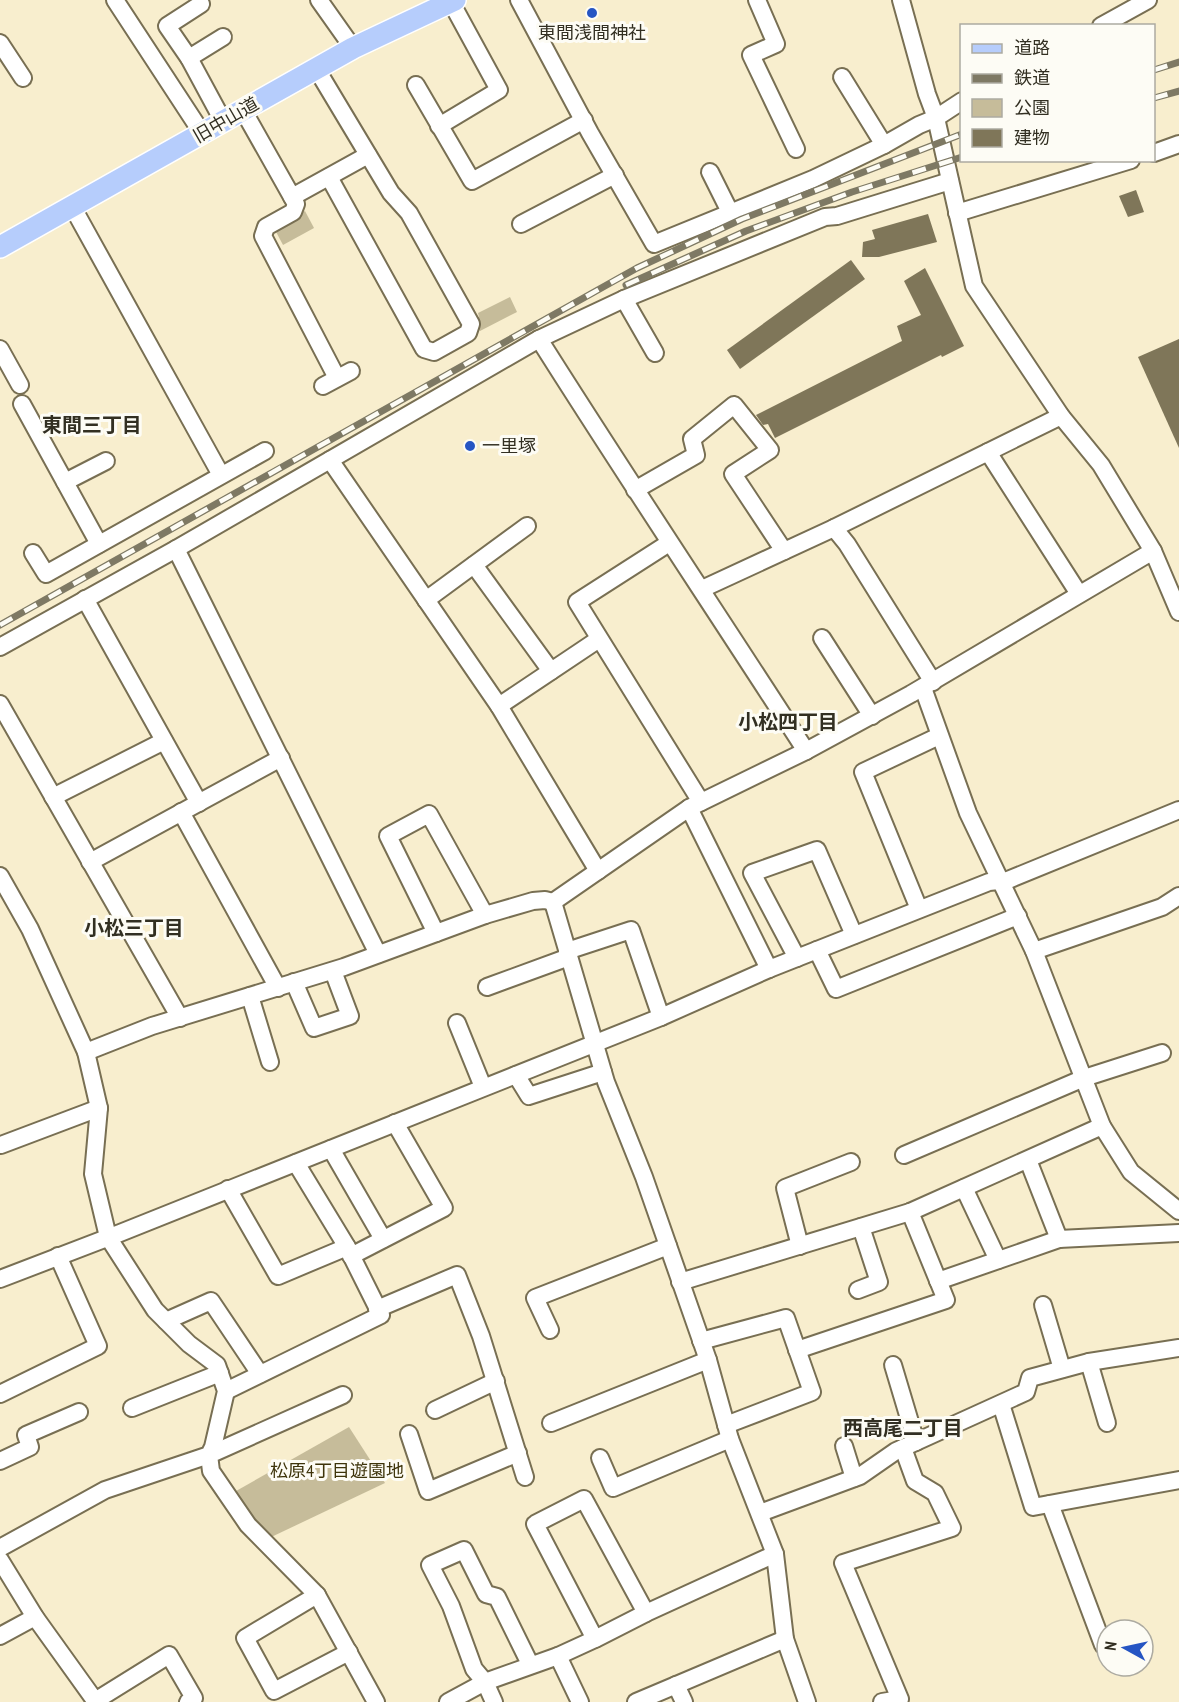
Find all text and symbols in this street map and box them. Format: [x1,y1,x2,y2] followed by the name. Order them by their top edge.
[585,6,599,20] marker: 東間浅間神社
[538,21,646,44] place label: 東間浅間神社
[960,24,1155,162] legend
[1014,36,1050,59] text: 道路
[1014,66,1050,89] text: 鉄道
[189,92,263,148] street label: 旧中山道
[1014,96,1050,119] text: 公園
[1014,126,1050,149] text: 建物
[42,412,142,438] district label: 東間三丁目
[482,434,536,457] place label: 一里塚
[463,439,477,453] marker: 一里塚
[738,709,838,735] district label: 小松四丁目
[84,915,184,941] district label: 小松三丁目
[843,1415,963,1441] district label: 西高尾二丁目
[270,1459,404,1482] park label: 松原4丁目遊園地
[1095,1618,1155,1678] north arrow
[1100,1640,1121,1652] text: N

